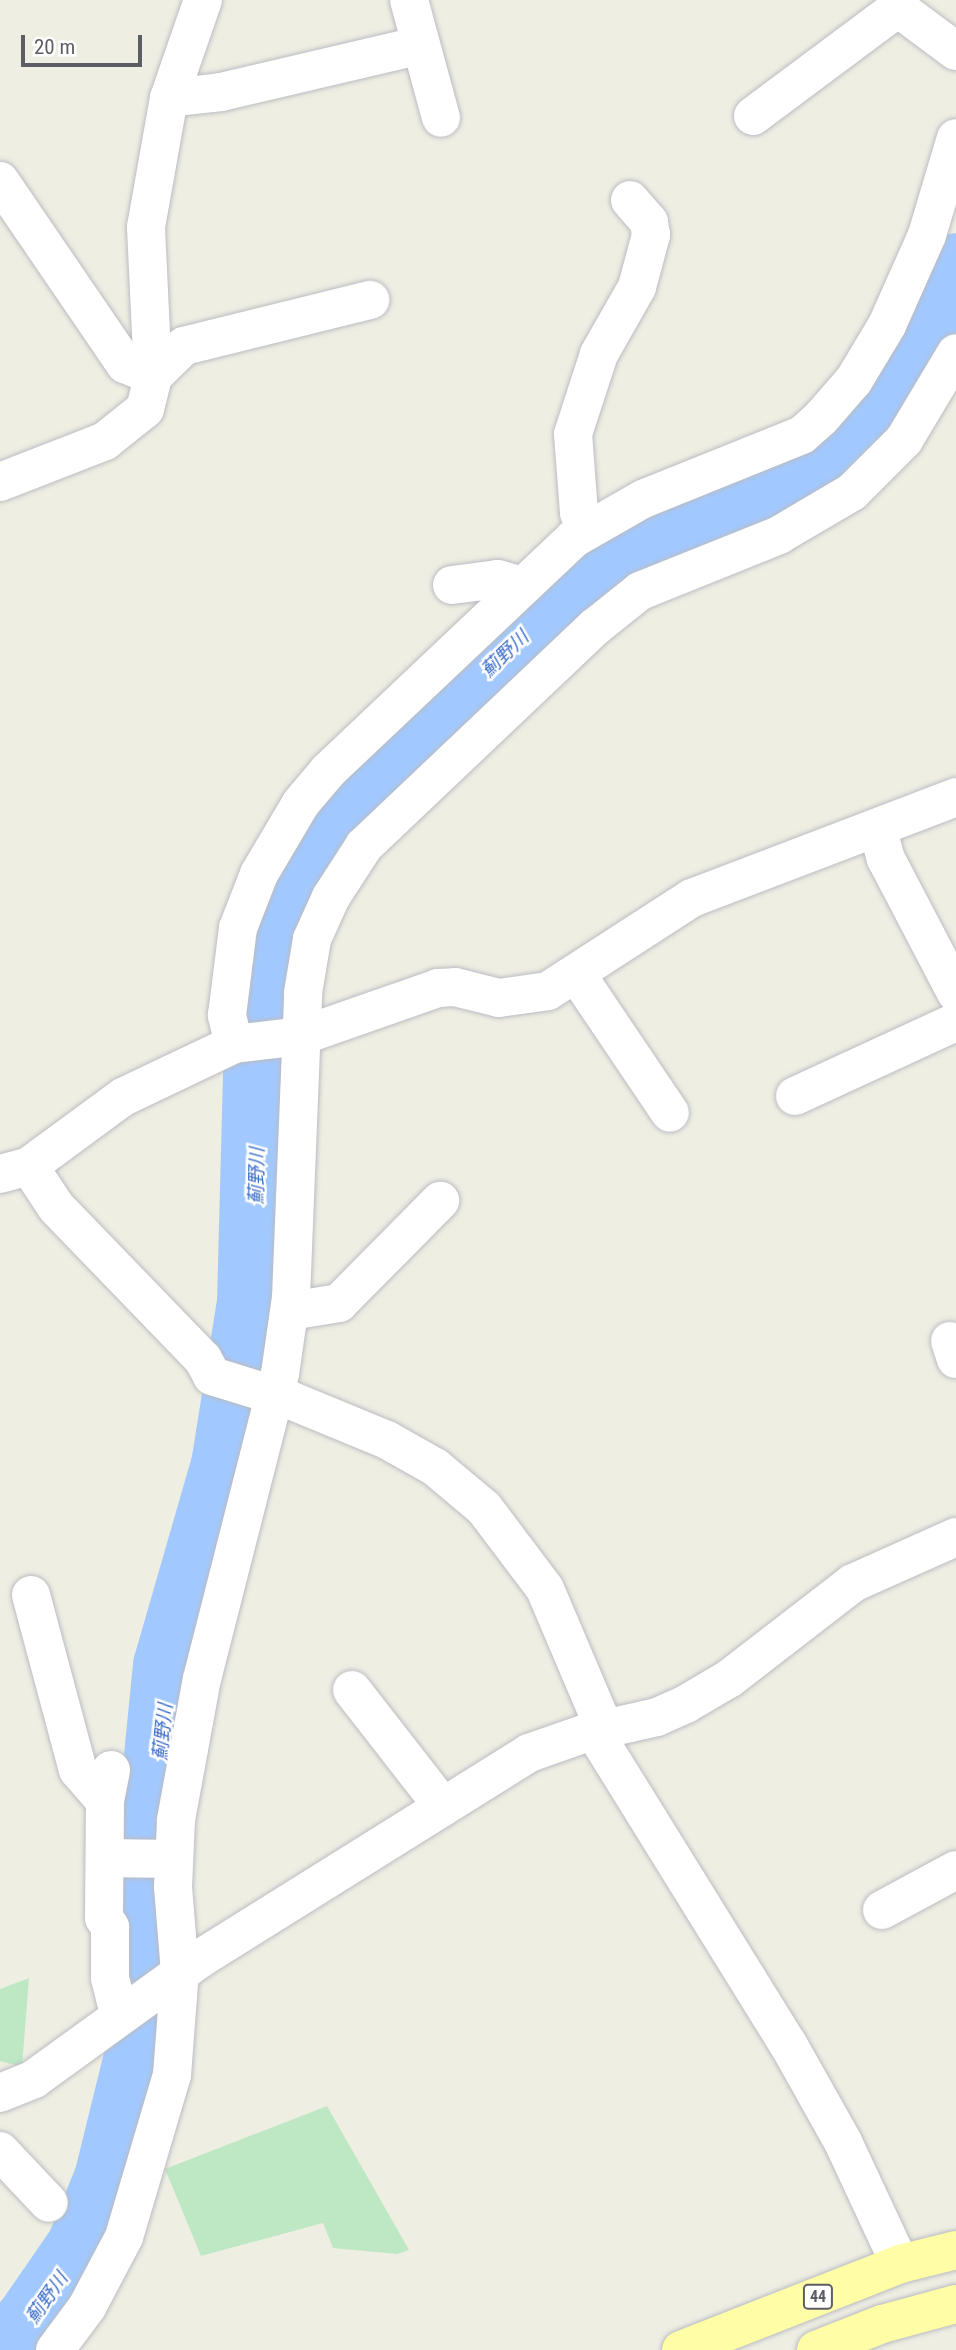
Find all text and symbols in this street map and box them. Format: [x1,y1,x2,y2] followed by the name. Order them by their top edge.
[24,21,145,65] scale bar
[34,35,75,59] text: 20 m
[477,626,533,682] water label: 薊野川
[245,1147,269,1205] water label: 薊野川
[149,1702,177,1762] water label: 薊野川
[21,2268,73,2328] water label: 薊野川
[802,2284,834,2310] road number: 44

